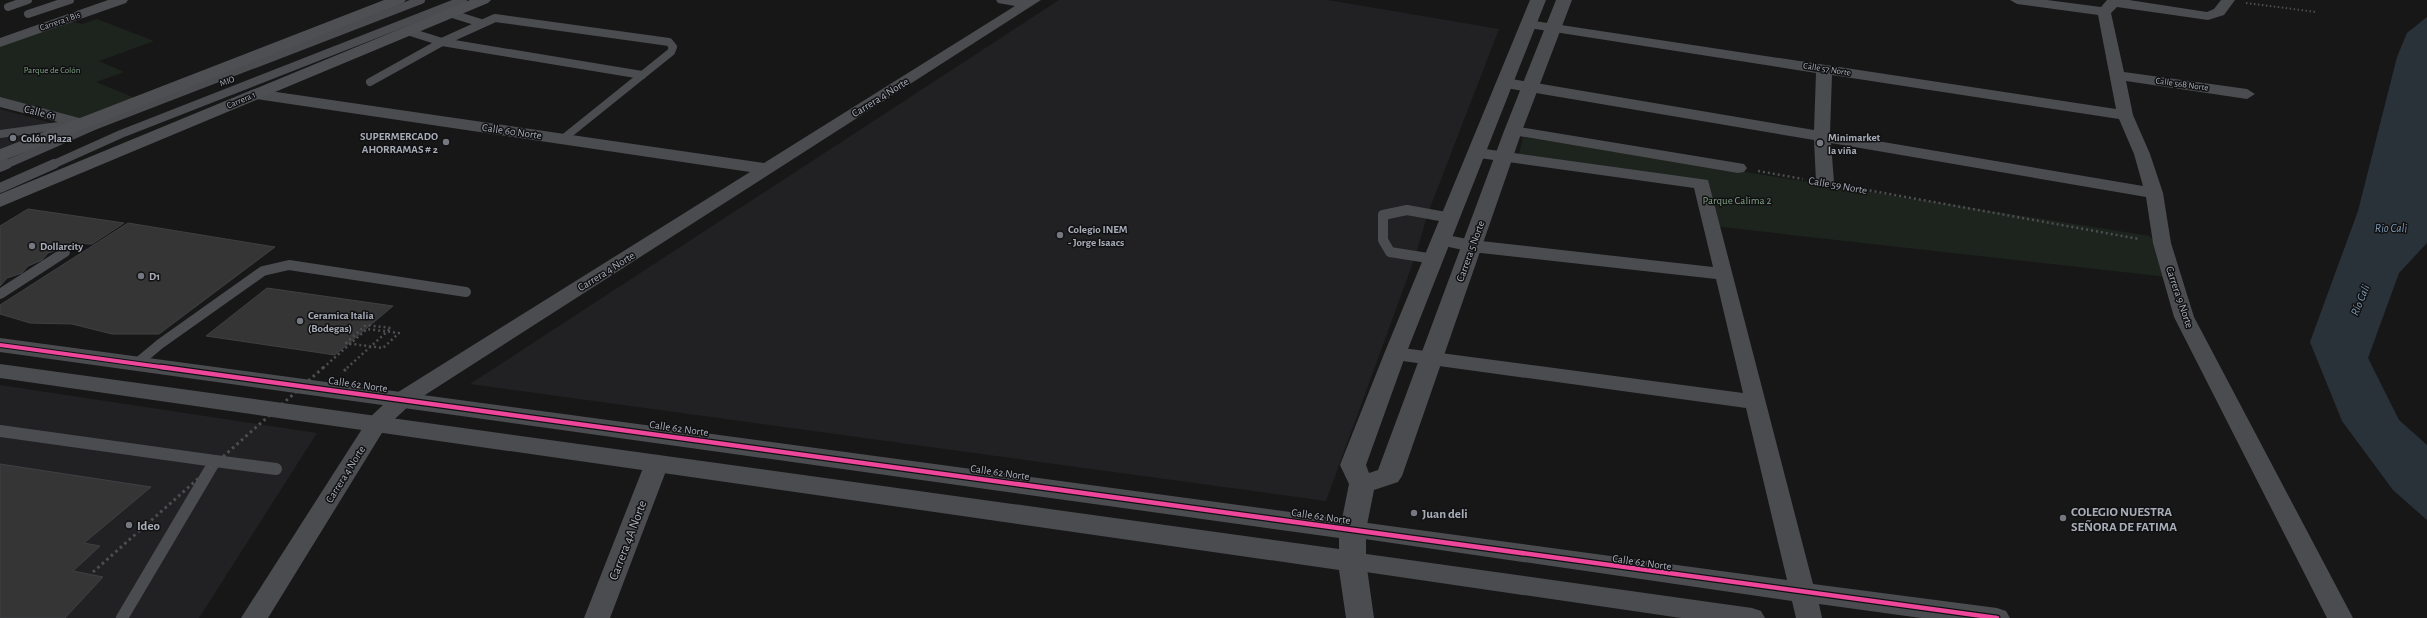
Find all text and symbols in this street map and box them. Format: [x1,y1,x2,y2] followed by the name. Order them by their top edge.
[39,10,82,33] street label: Carrera 1 Bis
[1803,61,1851,78] street label: Calle 57 Norte
[24,66,80,75] park label: Parque de Colón
[219,74,236,88] street label: MIO
[850,76,911,119] street label: Carrera 4 Norte
[2155,76,2209,93] street label: Calle 56B Norte
[226,90,257,111] street label: Carrera 1
[23,103,57,122] street label: Calle 61
[481,122,543,141] street label: Calle 60 Norte
[360,131,438,155] place label: SUPERMERCADO AHORRAMAS # 2
[1828,132,1881,156] place label: Minimarket la viña
[8,133,18,143] marker: Colón Plaza
[21,133,73,144] place label: Colón Plaza
[441,137,451,147] marker: SUPERMERCADO AHORRAMAS # 2
[1815,138,1825,148] marker: Minimarket la viña
[1808,175,1868,196] street label: Calle 59 Norte
[1703,195,1771,206] park label: Parque Calima 2
[1454,219,1487,283] street label: Carrera 5 Norte
[2375,222,2408,234] water label: Rio Cali
[1068,224,1128,248] place label: Colegio INEM - Jorge Isaacs
[1055,230,1065,240] marker: Colegio INEM - Jorge Isaacs
[27,241,37,251] marker: Dollarcity
[40,241,83,252] place label: Dollarcity
[576,250,637,293] street label: Carrera 4 Norte
[2164,265,2195,330] street label: Carrera 9 Norte
[136,271,146,281] marker: D1
[149,271,160,282] place label: D1
[2348,282,2372,317] water label: Río Cali
[308,310,374,334] place label: Ceramica Italia (Bodegas)
[295,316,305,326] marker: Ceramica Italia (Bodegas)
[328,375,388,394] street label: Calle 62 Norte
[649,419,709,438] street label: Calle 62 Norte
[324,444,367,505] street label: Carrera 4 Norte
[970,463,1030,482] street label: Calle 62 Norte
[607,499,650,582] street label: Carrera 4A Norte
[2071,506,2177,534] place label: COLEGIO NUESTRA SEÑORA DE FATIMA
[1291,507,1351,526] street label: Calle 62 Norte
[1409,508,1419,518] marker: Juan deli
[1422,508,1468,521] place label: Juan deli
[2058,513,2068,523] marker: COLEGIO NUESTRA SEÑORA DE FATIMA
[124,520,134,530] marker: Ideo
[137,520,161,533] place label: Ideo
[1612,553,1672,572] street label: Calle 62 Norte

